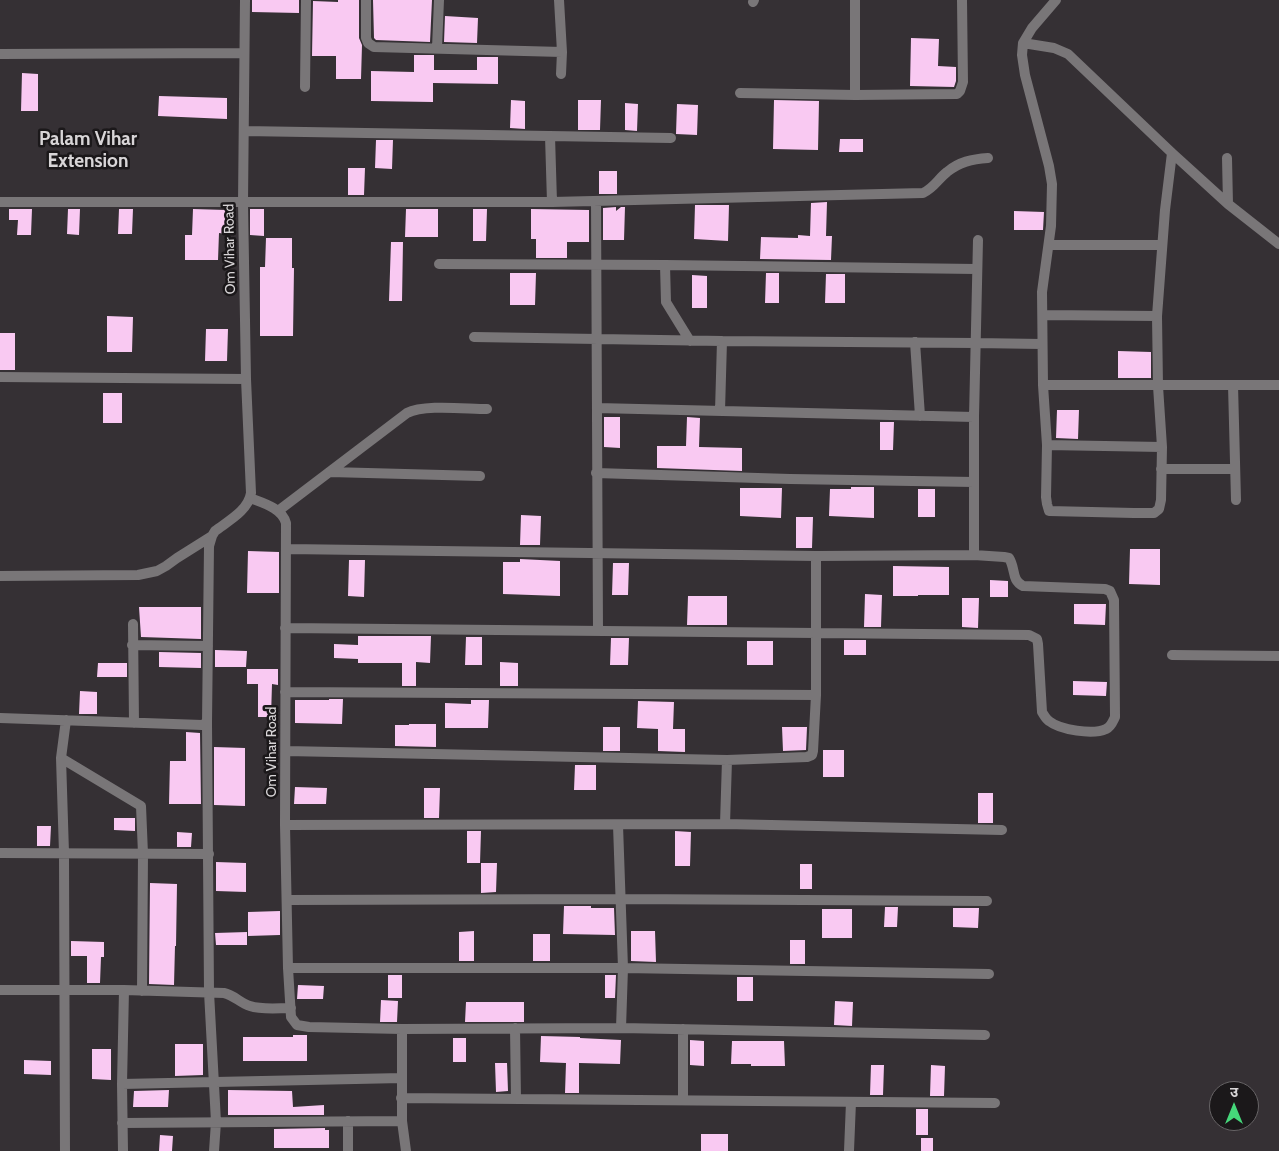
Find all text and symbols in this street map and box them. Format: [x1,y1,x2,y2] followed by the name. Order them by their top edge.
[39,128,137,172] district label: Palam Vihar Extension
[221,204,239,294] street label: Om Vihar Road
[264,707,280,797] street label: Om Vihar Road
[1209,1081,1259,1131] north arrow
[1230,1083,1238,1101] text: उ

